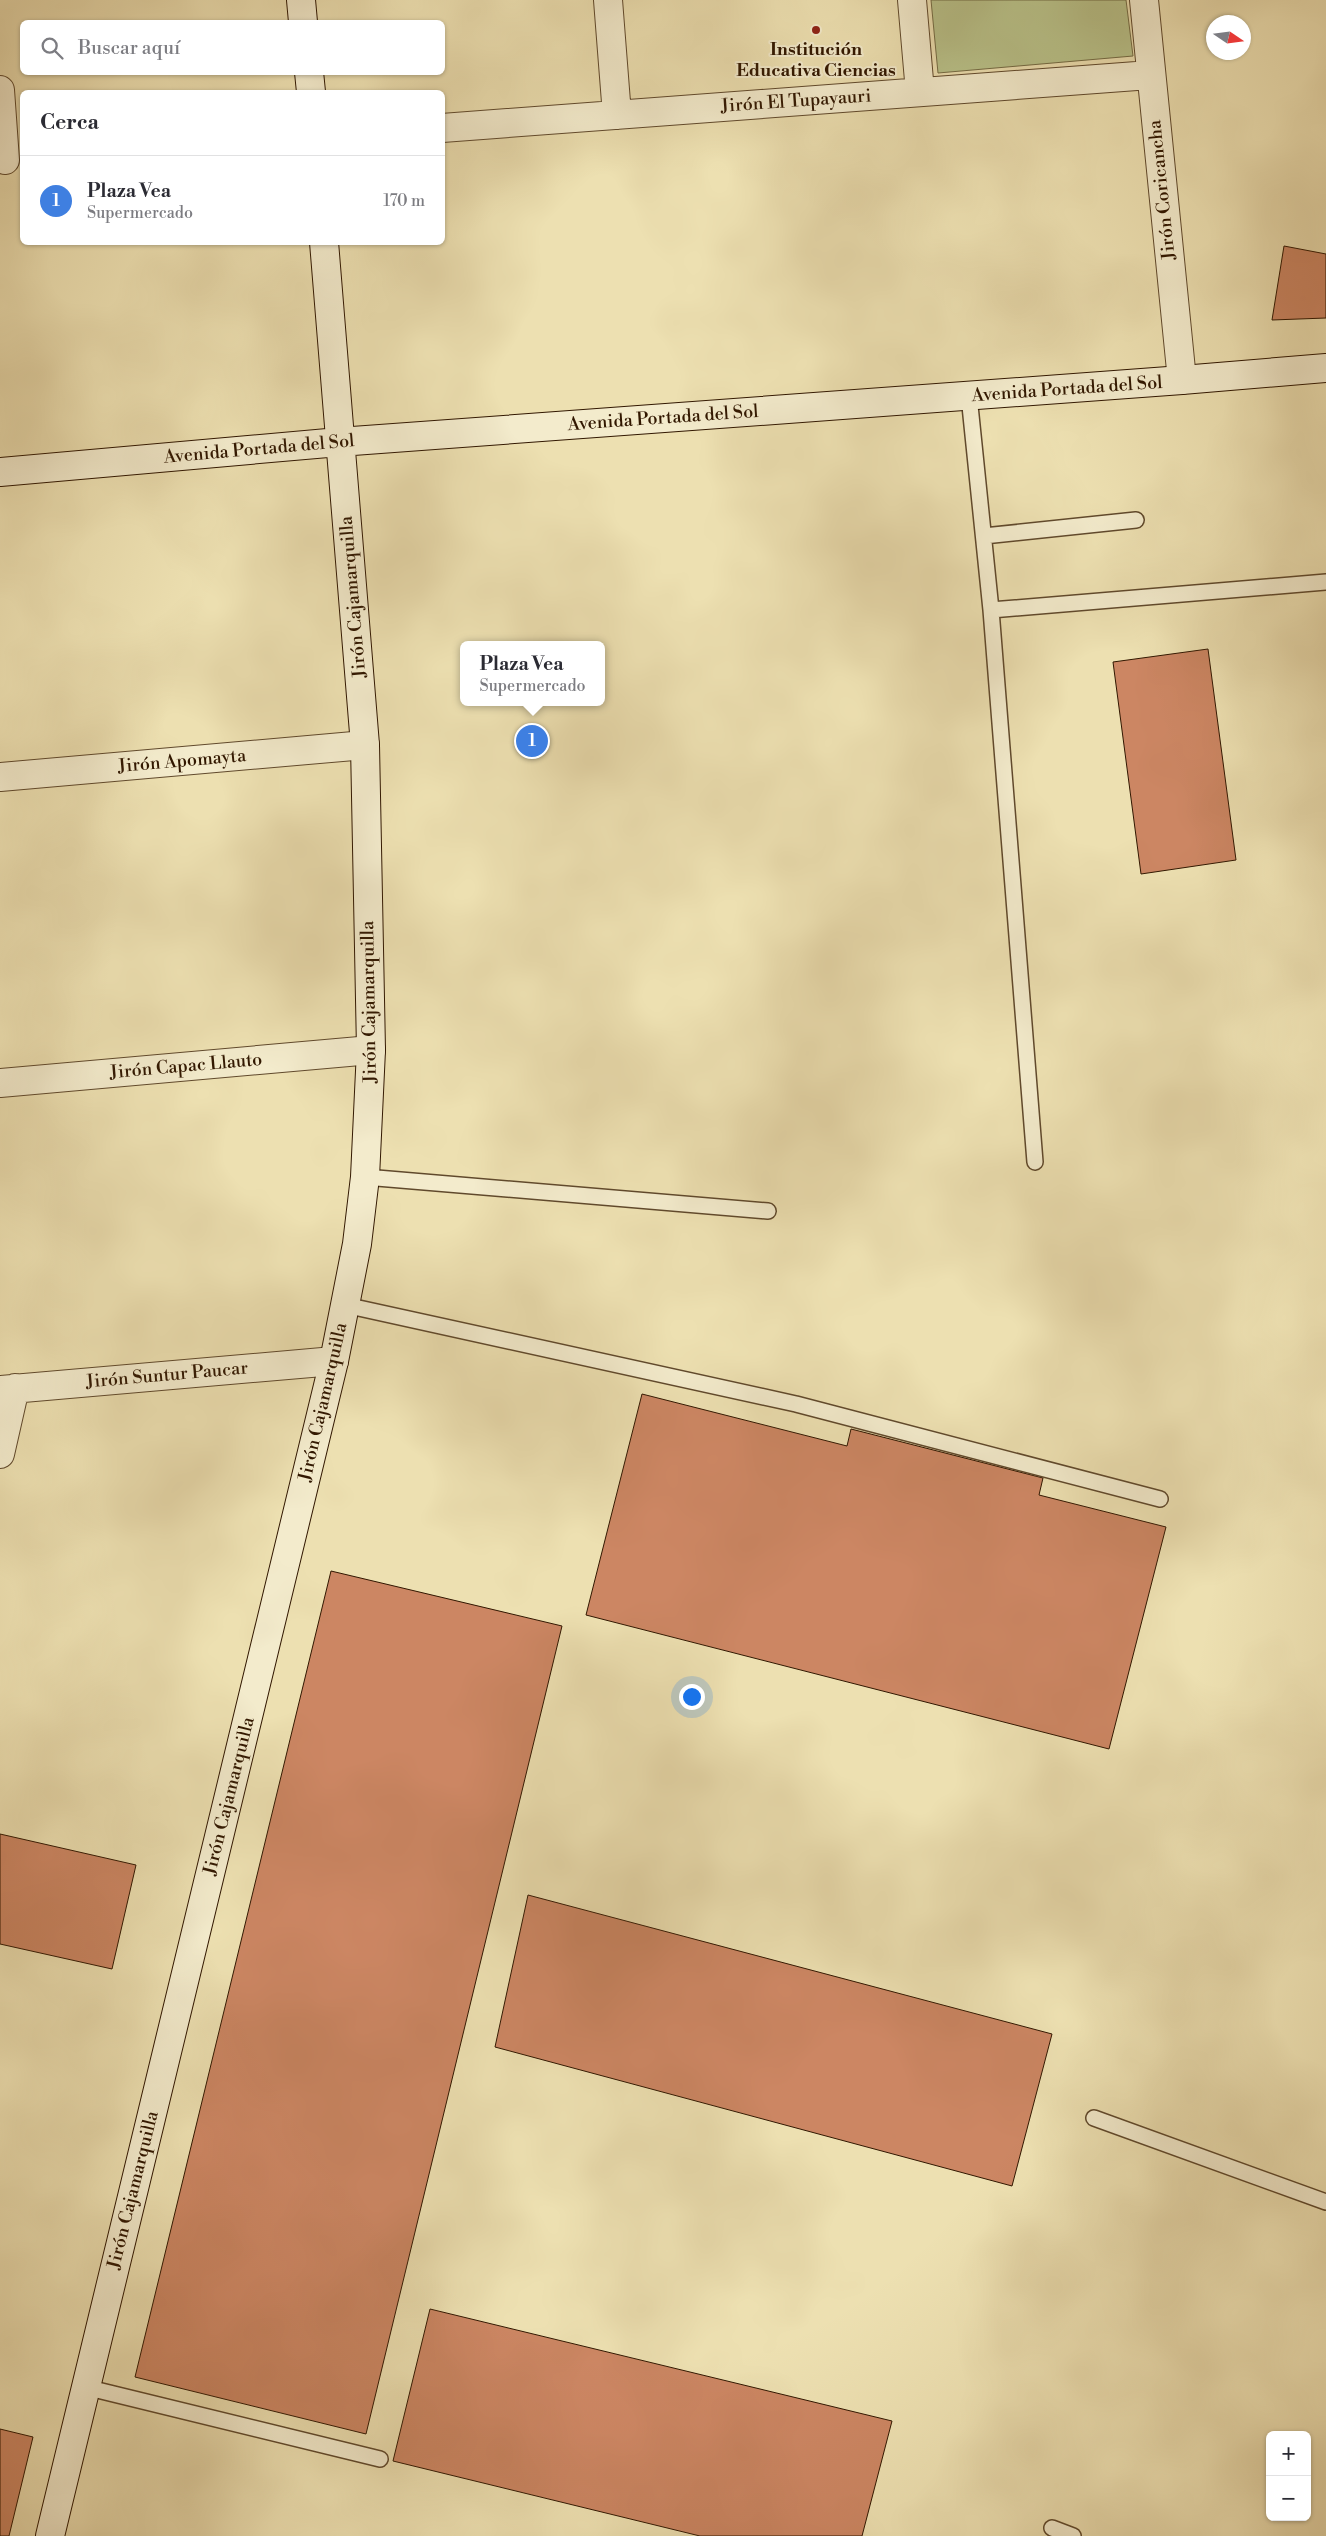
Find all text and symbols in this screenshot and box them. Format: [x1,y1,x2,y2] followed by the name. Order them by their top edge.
[1206,15,1251,60] north arrow
[20,20,445,75] search box
[810,24,822,36] marker: Institución Educativa Ciencias
[38,34,66,62] icon: search
[78,36,180,60] text: Buscar aquí
[736,38,896,82] place label: Institución Educativa Ciencias
[719,84,872,118] street label: Jirón El Tupayauri
[40,110,99,136] text: Cerca
[1143,118,1181,262] street label: Jirón Coricancha
[87,179,171,203] text: Plaza Vea
[52,191,60,211] text: 1
[383,191,425,211] text: 170 m
[87,203,193,223] text: Supermercado
[970,371,1164,407] street label: Avenida Portada del Sol
[566,400,760,436] street label: Avenida Portada del Sol
[162,429,356,469] street label: Avenida Portada del Sol
[334,514,372,680] street label: Jirón Cajamarquilla
[460,641,605,706] popup
[480,652,563,676] text: Plaza Vea
[480,676,585,696] text: Supermercado
[516,722,548,760] pin: 1
[116,744,248,778] street label: Jirón Apomayta
[356,920,382,1084] street label: Jirón Cajamarquilla
[108,1048,263,1084] street label: Jirón Capac Llauto
[293,1319,353,1485] street label: Jirón Cajamarquilla
[84,1356,249,1394] street label: Jirón Suntur Paucar
[679,1684,705,1710] your location
[198,1714,260,1878] street label: Jirón Cajamarquilla
[102,2108,164,2272] street label: Jirón Cajamarquilla
[1266,2431,1311,2521] map controls
[1266,2431,1311,2476] button: +
[1266,2476,1311,2521] button: −

